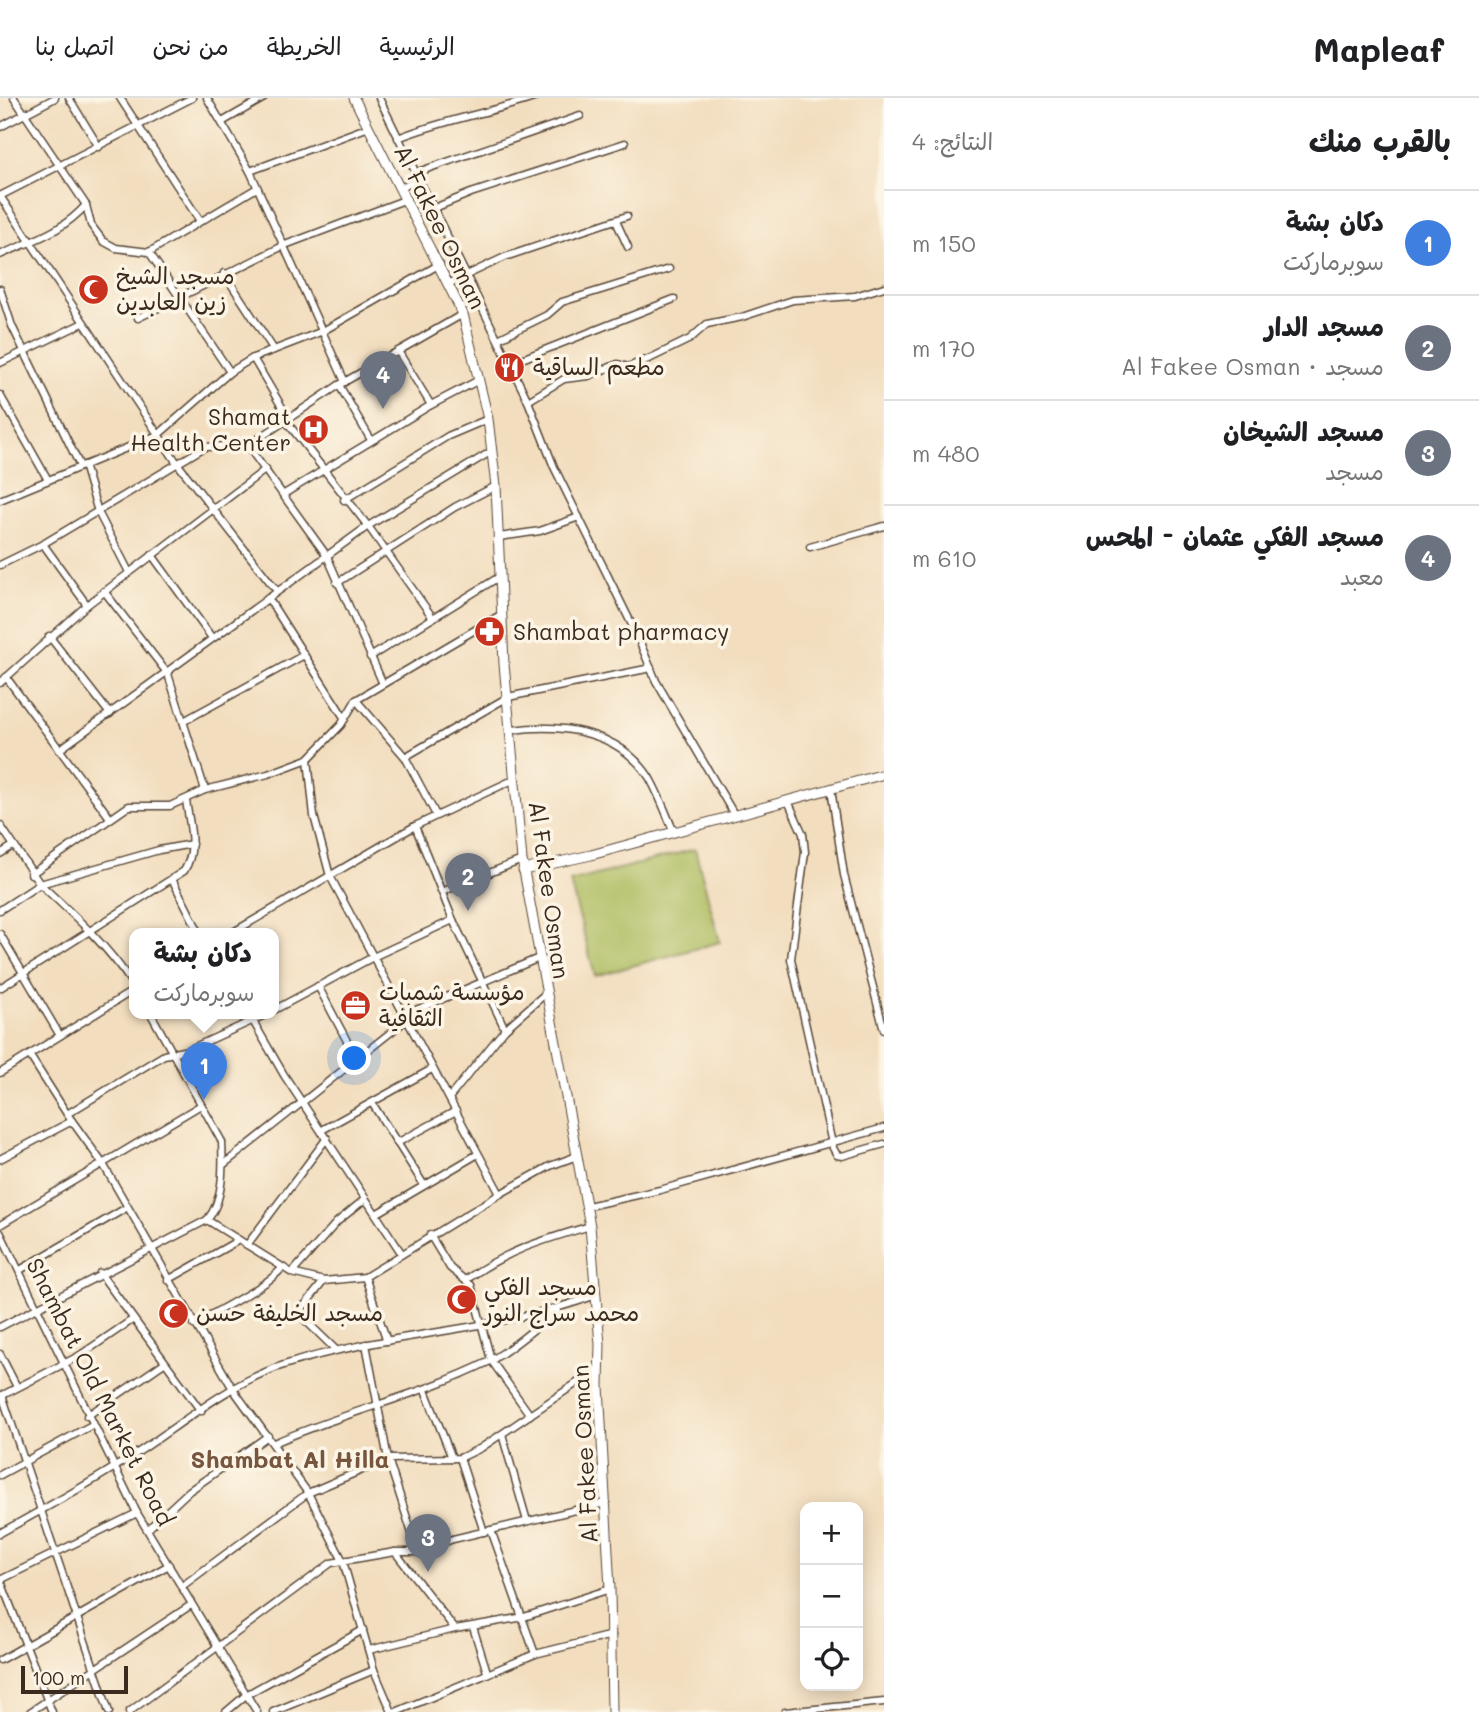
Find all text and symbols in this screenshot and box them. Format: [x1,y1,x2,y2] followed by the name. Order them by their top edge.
[1313,27,1444,70] text: Mapleaf
[35,30,114,61] text: اتصل بنا
[152,30,229,61] text: من نحن
[267,30,342,61] text: الخريطة
[380,30,455,61] text: الرئيسية
[1309,120,1451,160] text: بالقرب منك
[912,126,993,156] text: النتائج: 4
[388,140,494,314] street label: Al Fakee Osman
[1286,204,1384,238] text: دكان بشة
[912,228,976,258] text: 150 m
[1423,228,1433,258] text: 1
[1283,246,1384,276] text: سوبرماركت
[116,260,235,316] place label: مسجد الشيخ زين العابدين
[76,272,110,306] mosque icon: مسجد الشيخ زين العابدين
[1265,309,1384,343] text: مسجد الدار
[912,333,975,363] text: 170 m
[1422,333,1434,363] text: 2
[493,350,527,384] restaurant icon: مطعم الساقية
[360,351,406,409] pin: 4
[533,351,665,385] place label: مطعم الساقية
[1121,351,1384,381] text: مسجد · Al Fakee Osman
[131,401,291,457] place label: Shamat Health Center
[297,413,331,447] hospital icon: Shamat Health Center
[1223,414,1384,448] text: مسجد الشيخان
[912,438,979,468] text: 480 m
[1421,438,1435,468] text: 3
[1325,456,1384,486] text: مسجد
[1086,519,1384,553] text: مسجد الفكي عثمان - المحس
[912,543,976,573] text: 610 m
[1421,543,1435,573] text: 4
[1340,561,1384,591] text: معبد
[473,615,507,649] pharmacy icon: Shambat pharmacy
[513,616,729,646] place label: Shambat pharmacy
[523,799,577,981] street label: Al Fakee Osman
[445,853,491,911] pin: 2
[129,928,279,1019] popup
[153,935,252,969] text: دكان بشة
[379,976,525,1032] place label: مؤسسة شمبات الثقافية
[153,977,255,1007] text: سوبرماركت
[339,988,373,1022] office icon: مؤسسة شمبات الثقافية
[337,1041,371,1075] your location
[181,1042,227,1100] pin: 1
[20,1253,182,1530] street label: Shambat Old Market Road
[482,1271,639,1329] place label: مسجد الفكي محمد سراج النور
[444,1283,478,1317] mosque icon: مسجد الفكي محمد سراج النور
[156,1296,190,1330] mosque icon: مسجد الخليفة حسن
[196,1297,383,1327] place label: مسجد الخليفة حسن
[564,1364,604,1544] street label: Al Fakee Osman
[190,1443,390,1474] district label: Shambat Al Hilla
[800,1502,863,1691] map controls
[800,1502,863,1565] button: +
[405,1514,451,1572] pin: 3
[800,1565,863,1628] button: −
[800,1628,863,1691] button: locate
[21,1663,128,1695] scale bar
[32,1665,85,1690] text: 100 m

